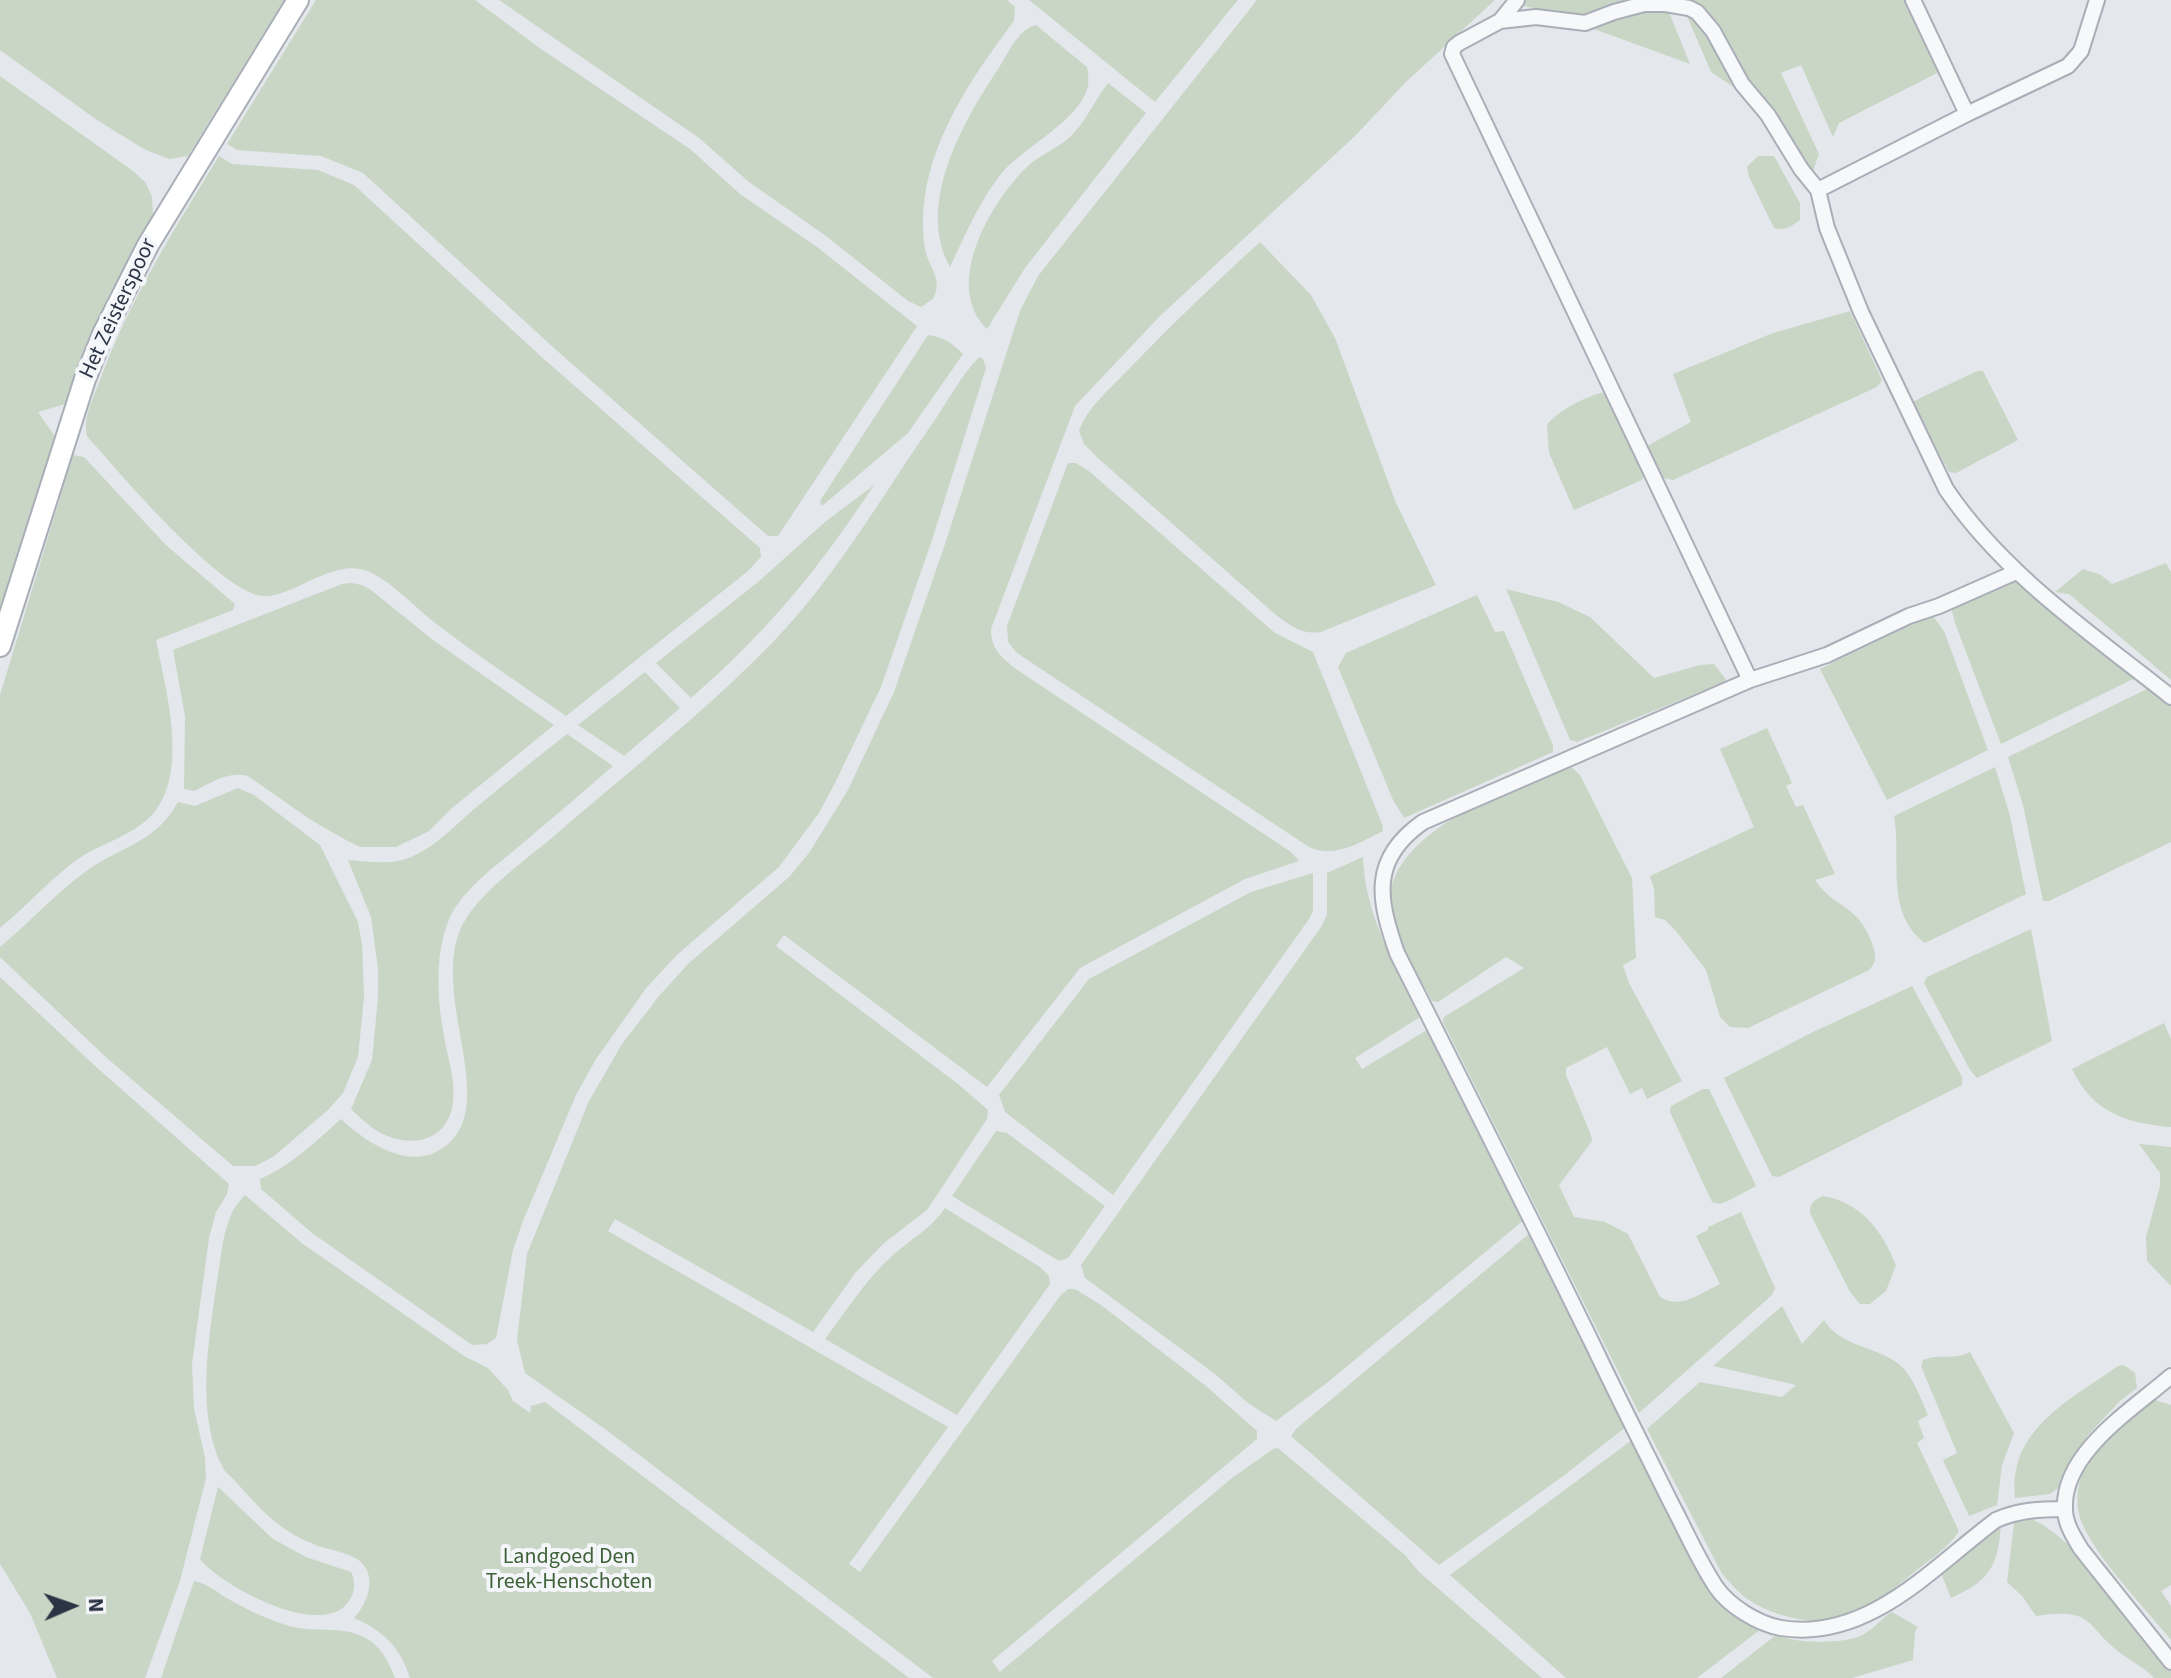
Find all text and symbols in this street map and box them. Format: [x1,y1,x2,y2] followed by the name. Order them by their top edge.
[75,235,163,383] street label: Het Zeisterspoor
[486,1545,652,1596] park label: Landgoed Den Treek-Henschoten
[32,1566,112,1646] north arrow
[80,1597,112,1613] text: N

